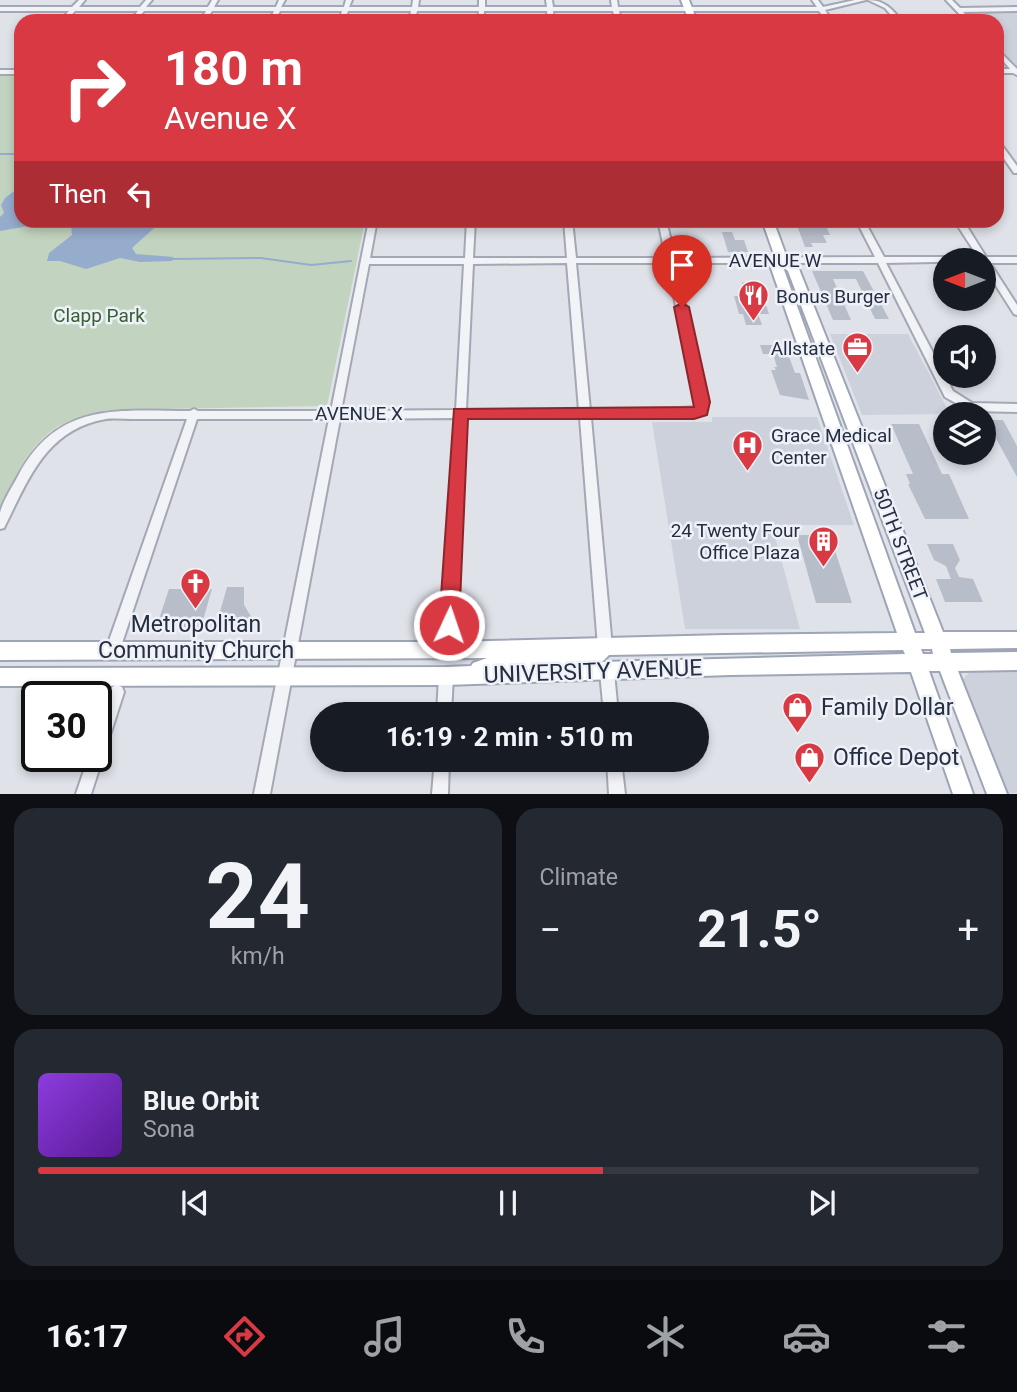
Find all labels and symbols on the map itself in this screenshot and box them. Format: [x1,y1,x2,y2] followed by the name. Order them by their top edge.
[652,235,712,307] pin
[933,248,996,312] north arrow
[729,249,822,272] street label: AVENUE W
[736,279,770,323] restaurant icon: Bonus Burger
[776,285,890,308] place label: Bonus Burger
[53,304,145,327] park label: Clapp Park
[841,331,875,375] office icon: Allstate
[771,337,835,360] place label: Allstate
[315,402,403,425] street label: AVENUE X
[771,424,892,469] place label: Grace Medical Center
[731,429,765,473] hospital icon: Grace Medical Center
[869,485,932,604] street label: 50TH STREET
[671,519,801,564] place label: 24 Twenty Four Office Plaza
[806,524,840,568] building icon: 24 Twenty Four Office Plaza
[179,566,213,610] church icon: Metropolitan Community Church
[412,588,486,662] position arrow
[98,611,294,664] place label: Metropolitan Community Church
[483,654,703,689] street label: UNIVERSITY AVENUE
[21,681,112,772] speed limit sign: 30
[781,690,815,734] shop icon: Family Dollar
[821,694,954,721] place label: Family Dollar
[793,740,827,784] shop icon: Office Depot
[833,744,959,771] place label: Office Depot

